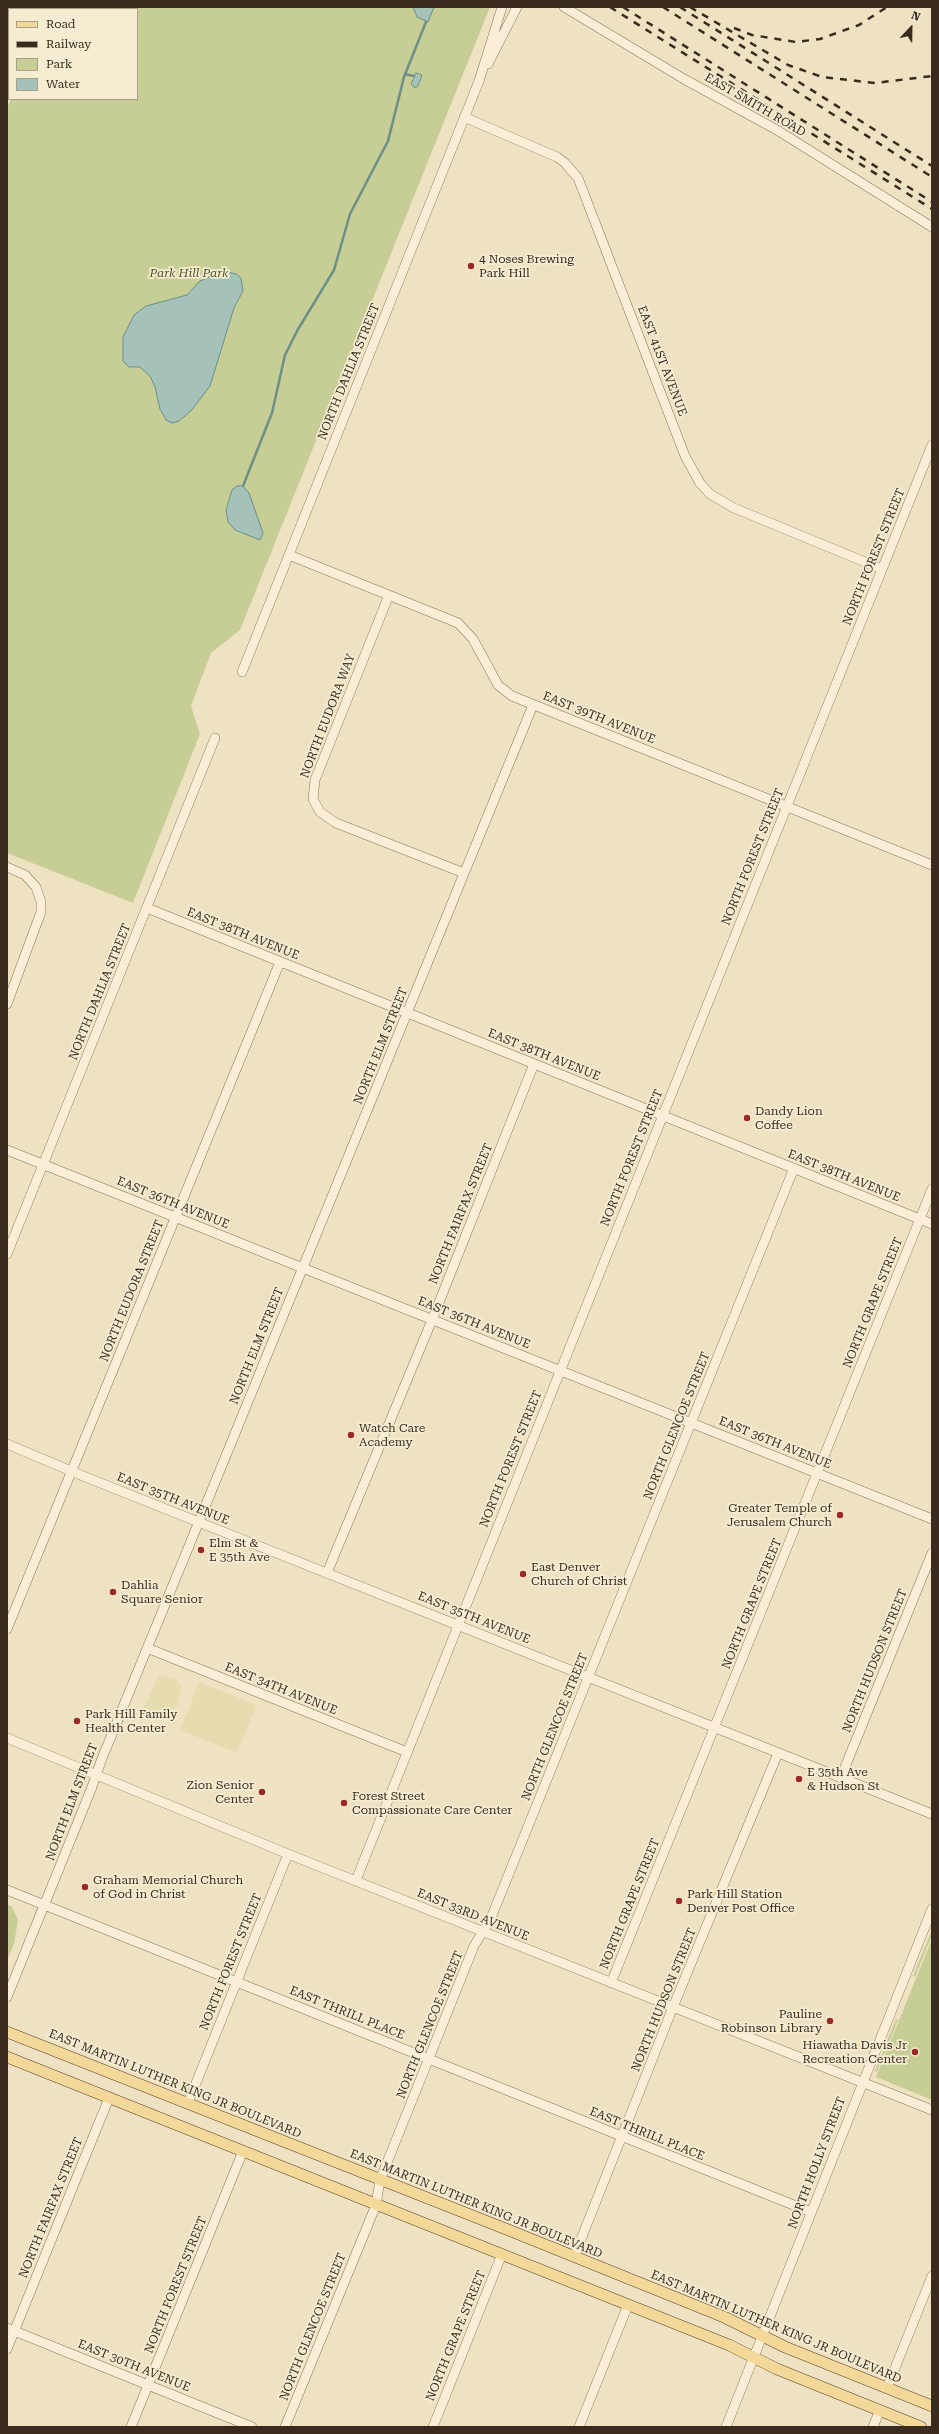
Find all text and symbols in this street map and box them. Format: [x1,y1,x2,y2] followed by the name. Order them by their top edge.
[8,8,138,100] legend
[891,8,931,48] north arrow
[909,9,922,24] text: N
[46,17,75,31] text: Road
[46,37,91,51] text: Railway
[46,57,72,71] text: Park
[702,70,808,140] street label: EAST SMITH ROAD
[46,77,80,91] text: Water
[479,252,574,280] place label: 4 Noses Brewing Park Hill
[466,261,476,271] marker: 4 Noses Brewing Park Hill
[150,266,228,280] park label: Park Hill Park
[315,302,383,442] street label: NORTH DAHLIA STREET
[634,304,690,418] street label: EAST 41ST AVENUE
[840,486,908,628] street label: NORTH FOREST STREET
[298,652,358,780] street label: NORTH EUDORA WAY
[541,689,657,747] street label: EAST 39TH AVENUE
[719,786,787,928] street label: NORTH FOREST STREET
[185,905,301,963] street label: EAST 38TH AVENUE
[66,922,134,1062] street label: NORTH DAHLIA STREET
[351,985,411,1107] street label: NORTH ELM STREET
[486,1026,602,1084] street label: EAST 38TH AVENUE
[598,1087,666,1229] street label: NORTH FOREST STREET
[755,1104,823,1132] place label: Dandy Lion Coffee
[742,1113,752,1123] marker: Dandy Lion Coffee
[426,1142,496,1286] street label: NORTH FAIRFAX STREET
[786,1147,902,1205] street label: EAST 38TH AVENUE
[115,1174,231,1232] street label: EAST 36TH AVENUE
[97,1218,167,1364] street label: NORTH EUDORA STREET
[840,1236,906,1370] street label: NORTH GRAPE STREET
[227,1285,287,1407] street label: NORTH ELM STREET
[416,1294,532,1352] street label: EAST 36TH AVENUE
[641,1350,713,1502] street label: NORTH GLENCOE STREET
[477,1388,545,1530] street label: NORTH FOREST STREET
[717,1414,833,1472] street label: EAST 36TH AVENUE
[359,1421,425,1449] place label: Watch Care Academy
[346,1430,356,1440] marker: Watch Care Academy
[115,1470,231,1528] street label: EAST 35TH AVENUE
[727,1501,832,1529] place label: Greater Temple of Jerusalem Church
[835,1510,845,1520] marker: Greater Temple of Jerusalem Church
[209,1536,270,1564] place label: Elm St & E 35th Ave
[719,1537,785,1671] street label: NORTH GRAPE STREET
[196,1545,206,1555] marker: Elm St & E 35th Ave
[531,1560,627,1588] place label: East Denver Church of Christ
[518,1569,528,1579] marker: East Denver Church of Christ
[121,1578,203,1606] place label: Dahlia Square Senior
[108,1587,118,1597] marker: Dahlia Square Senior
[840,1587,910,1735] street label: NORTH HUDSON STREET
[416,1589,532,1647] street label: EAST 35TH AVENUE
[519,1651,591,1803] street label: NORTH GLENCOE STREET
[223,1660,339,1718] street label: EAST 34TH AVENUE
[85,1707,177,1735] place label: Park Hill Family Health Center
[72,1716,82,1726] marker: Park Hill Family Health Center
[43,1741,101,1863] street label: NORTH ELM STREET
[807,1765,880,1793] place label: E 35th Ave & Hudson St
[794,1774,804,1784] marker: E 35th Ave & Hudson St
[186,1778,254,1806] place label: Zion Senior Center
[257,1787,267,1797] marker: Zion Senior Center
[352,1789,512,1817] place label: Forest Street Compassionate Care Center
[339,1798,349,1808] marker: Forest Street Compassionate Care Center
[597,1837,663,1971] street label: NORTH GRAPE STREET
[93,1873,243,1901] place label: Graham Memorial Church of God in Christ
[80,1882,90,1892] marker: Graham Memorial Church of God in Christ
[415,1886,531,1944] street label: EAST 33RD AVENUE
[687,1887,795,1915] place label: Park Hill Station Denver Post Office
[197,1891,265,2033] street label: NORTH FOREST STREET
[674,1896,684,1906] marker: Park Hill Station Denver Post Office
[629,1926,699,2074] street label: NORTH HUDSON STREET
[394,1949,466,2101] street label: NORTH GLENCOE STREET
[287,1983,407,2043] street label: EAST THRILL PLACE
[721,2007,822,2035] place label: Pauline Robinson Library
[825,2016,835,2026] marker: Pauline Robinson Library
[47,2027,303,2141] street label: EAST MARTIN LUTHER KING JR BOULEVARD
[802,2038,907,2066] place label: Hiawatha Davis Jr Recreation Center
[910,2047,920,2057] marker: Hiawatha Davis Jr Recreation Center
[785,2095,849,2231] street label: NORTH HOLLY STREET
[587,2104,707,2164] street label: EAST THRILL PLACE
[16,2136,86,2280] street label: NORTH FAIRFAX STREET
[348,2147,604,2261] street label: EAST MARTIN LUTHER KING JR BOULEVARD
[142,2214,210,2356] street label: NORTH FOREST STREET
[277,2251,349,2403] street label: NORTH GLENCOE STREET
[648,2267,904,2387] street label: EAST MARTIN LUTHER KING JR BOULEVARD
[423,2269,489,2403] street label: NORTH GRAPE STREET
[76,2337,192,2395] street label: EAST 30TH AVENUE

